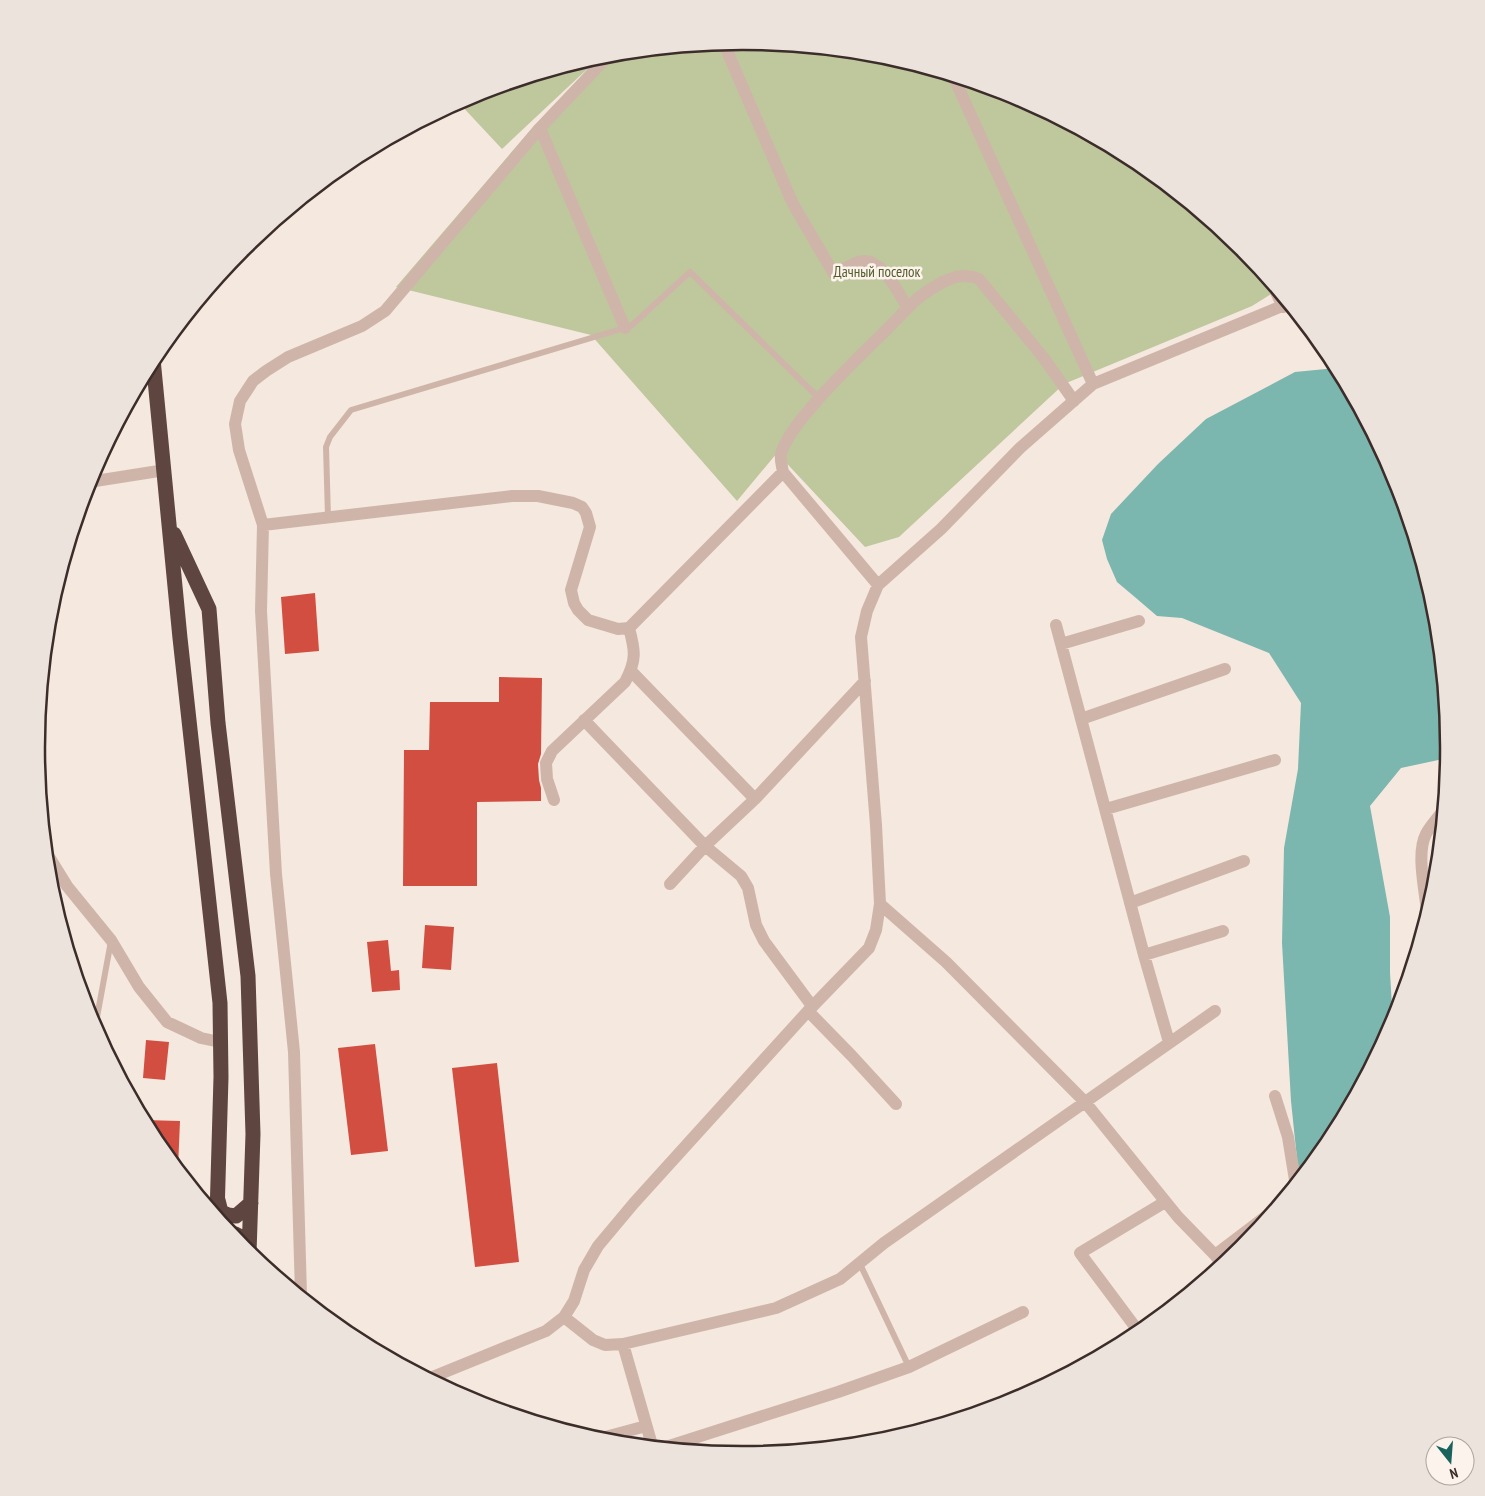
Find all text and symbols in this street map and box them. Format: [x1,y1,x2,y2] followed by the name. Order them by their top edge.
[834,262,921,281] park label: Дачный поселок
[1425,1436,1475,1486] north arrow
[1448,1464,1460,1483] text: N

